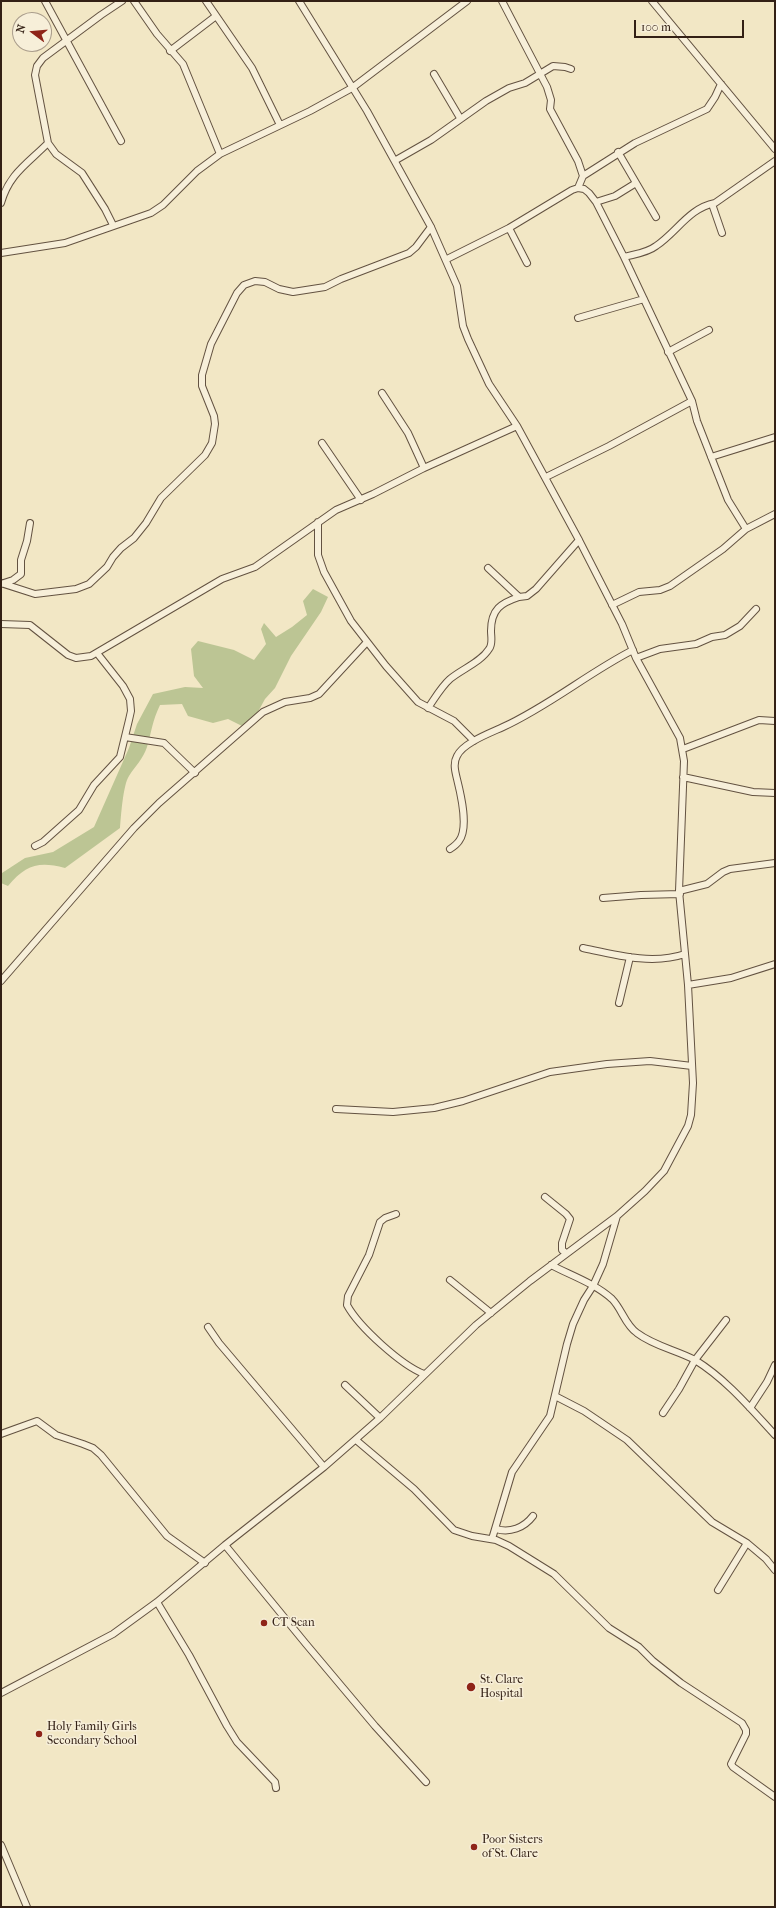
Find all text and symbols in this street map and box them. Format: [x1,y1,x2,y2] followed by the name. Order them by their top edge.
[12,12,52,52] north arrow
[636,12,746,38] scale bar
[641,20,671,34] text: 100 m
[14,23,28,35] text: N
[272,1616,315,1630] place label: CT Scan
[259,1618,269,1628] marker: CT Scan
[480,1673,523,1701] place label: St. Clare Hospital
[465,1681,477,1693] marker: St. Clare Hospital
[47,1720,137,1748] place label: Holy Family Girls Secondary School
[34,1729,44,1739] marker: Holy Family Girls Secondary School
[482,1833,543,1861] place label: Poor Sisters of St. Clare
[469,1842,479,1852] marker: Poor Sisters of St. Clare

